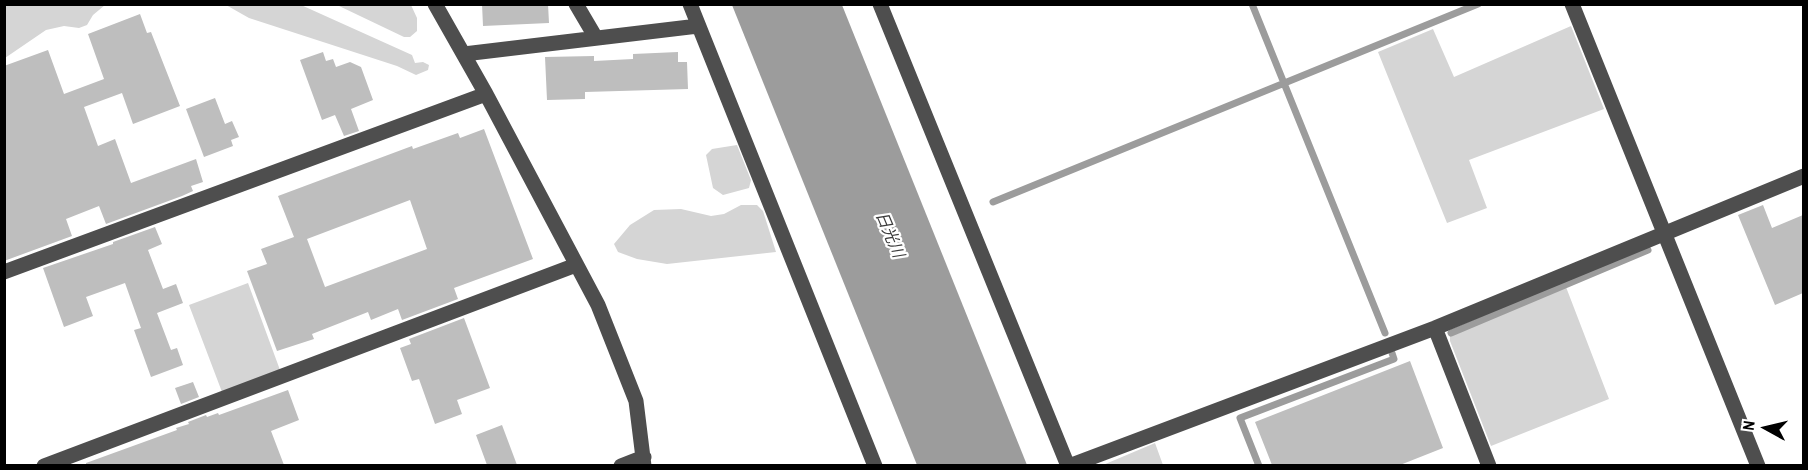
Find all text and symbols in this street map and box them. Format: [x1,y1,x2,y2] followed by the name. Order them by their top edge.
[871,209,907,261] water label: 日光川
[1736,398,1796,458] north arrow
[1737,419,1760,432] text: N

